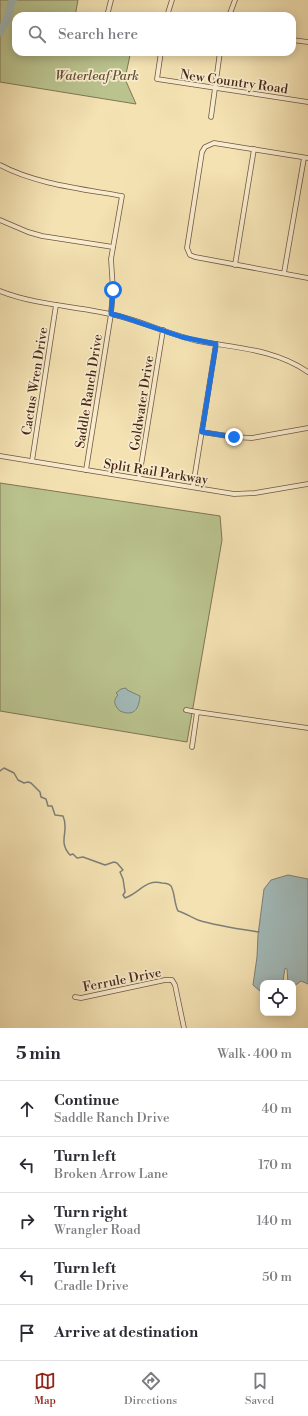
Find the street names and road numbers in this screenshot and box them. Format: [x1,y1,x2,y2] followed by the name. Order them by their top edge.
[179,66,290,98] street label: New Country Road
[19,325,52,436] street label: Cactus Wren Drive
[72,332,106,449] street label: Saddle Ranch Drive
[127,354,157,452] street label: Goldwater Drive
[102,456,210,488] street label: Split Rail Parkway
[82,964,163,995] street label: Ferrule Drive

